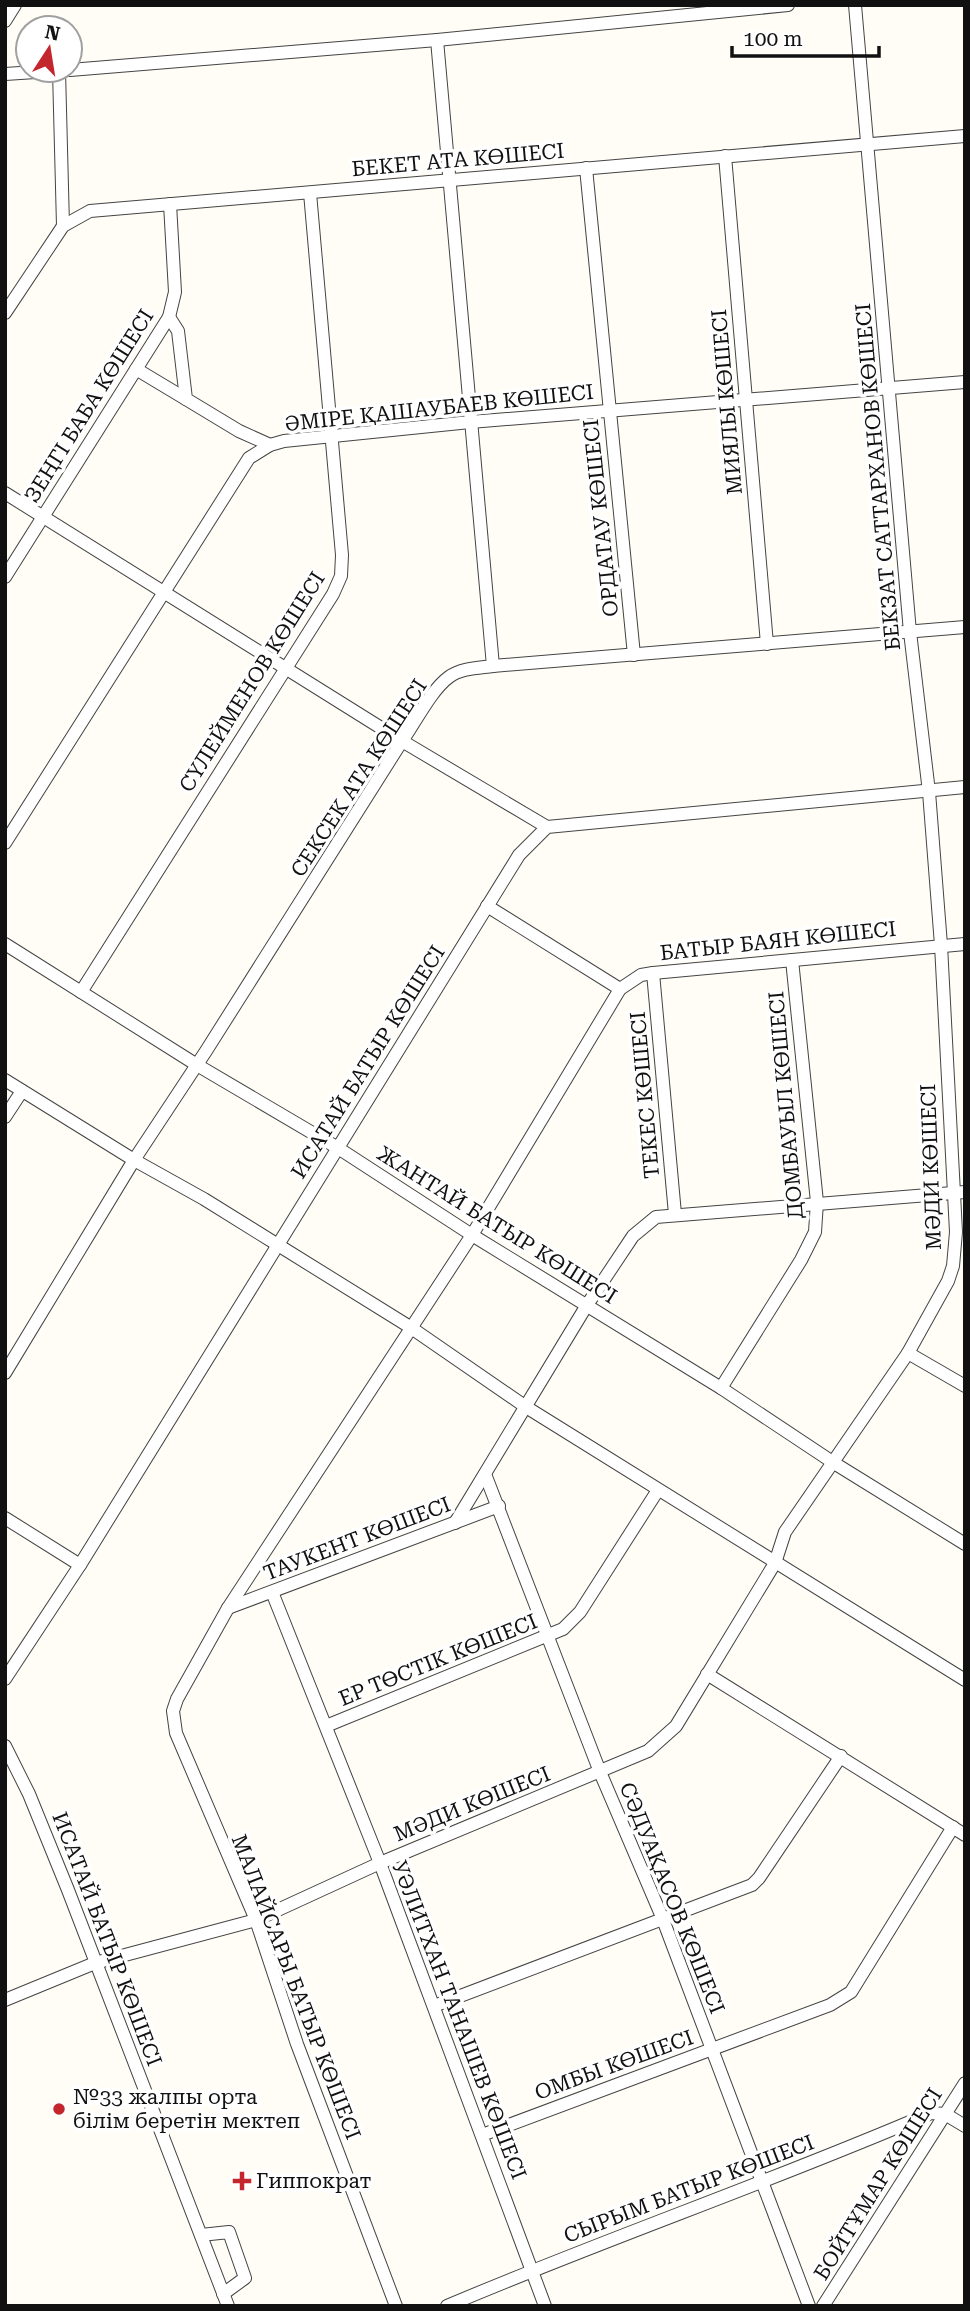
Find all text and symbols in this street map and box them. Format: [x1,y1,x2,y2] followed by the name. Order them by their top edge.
[14,14,84,84] north arrow
[732,14,879,58] scale bar
[43,20,62,46] text: N
[743,27,803,51] text: 100 m
[351,139,565,181] street label: БЕКЕТ АТА КӨШЕСІ
[851,302,905,652] street label: БЕКЗАТ САТТАРХАНОВ КӨШЕСІ
[20,305,158,507] street label: ЗЕҢГІ БАБА КӨШЕСІ
[707,308,747,496] street label: МИЯЛЫ КӨШЕСІ
[283,380,595,436] street label: ӘМІРЕ ҚАШАУБАЕВ КӨШЕСІ
[579,418,623,618] street label: ОРДАТАУ КӨШЕСІ
[174,568,330,796] street label: СҮЛЕЙМЕНОВ КӨШЕСІ
[286,675,432,881] street label: СЕКСЕК АТА КӨШЕСІ
[659,917,897,965] street label: БАТЫР БАЯН КӨШЕСІ
[286,941,450,1183] street label: ИСАТАЙ БАТЫР КӨШЕСІ
[764,990,808,1220] street label: ДОМБАУЫЛ КӨШЕСІ
[626,1010,664,1180] street label: ТЕКЕС КӨШЕСІ
[916,1083,946,1251] street label: МӘДИ КӨШЕСІ
[373,1141,621,1309] street label: ЖАНТАЙ БАТЫР КӨШЕСІ
[260,1492,454,1586] street label: ТАУКЕНТ КӨШЕСІ
[335,1609,541,1711] street label: ЕР ТӨСТІК КӨШЕСІ
[390,1762,554,1846] street label: МӘДИ КӨШЕСІ
[615,1779,729,2017] street label: СӘДУАҚАСОВ КӨШЕСІ
[47,1809,167,2069] street label: ИСАТАЙ БАТЫР КӨШЕСІ
[227,1831,365,2143] street label: МАЛАЙСАРЫ БАТЫР КӨШЕСІ
[387,1857,531,2183] street label: УӘЛИТХАН ТАНАШЕВ КӨШЕСІ
[531,2025,697,2105] street label: ОМБЫ КӨШЕСІ
[809,2084,947,2284] street label: БОЙТҰМАР КӨШЕСІ
[73,2085,300,2133] place label: №33 жалпы орта білім беретін мектеп
[51,2101,67,2117] marker: №33 жалпы орта білім беретін мектеп
[561,2130,817,2248] street label: СЫРЫМ БАТЫР КӨШЕСІ
[256,2169,372,2193] place label: Гиппократ
[234,2173,250,2189] marker: Гиппократ

